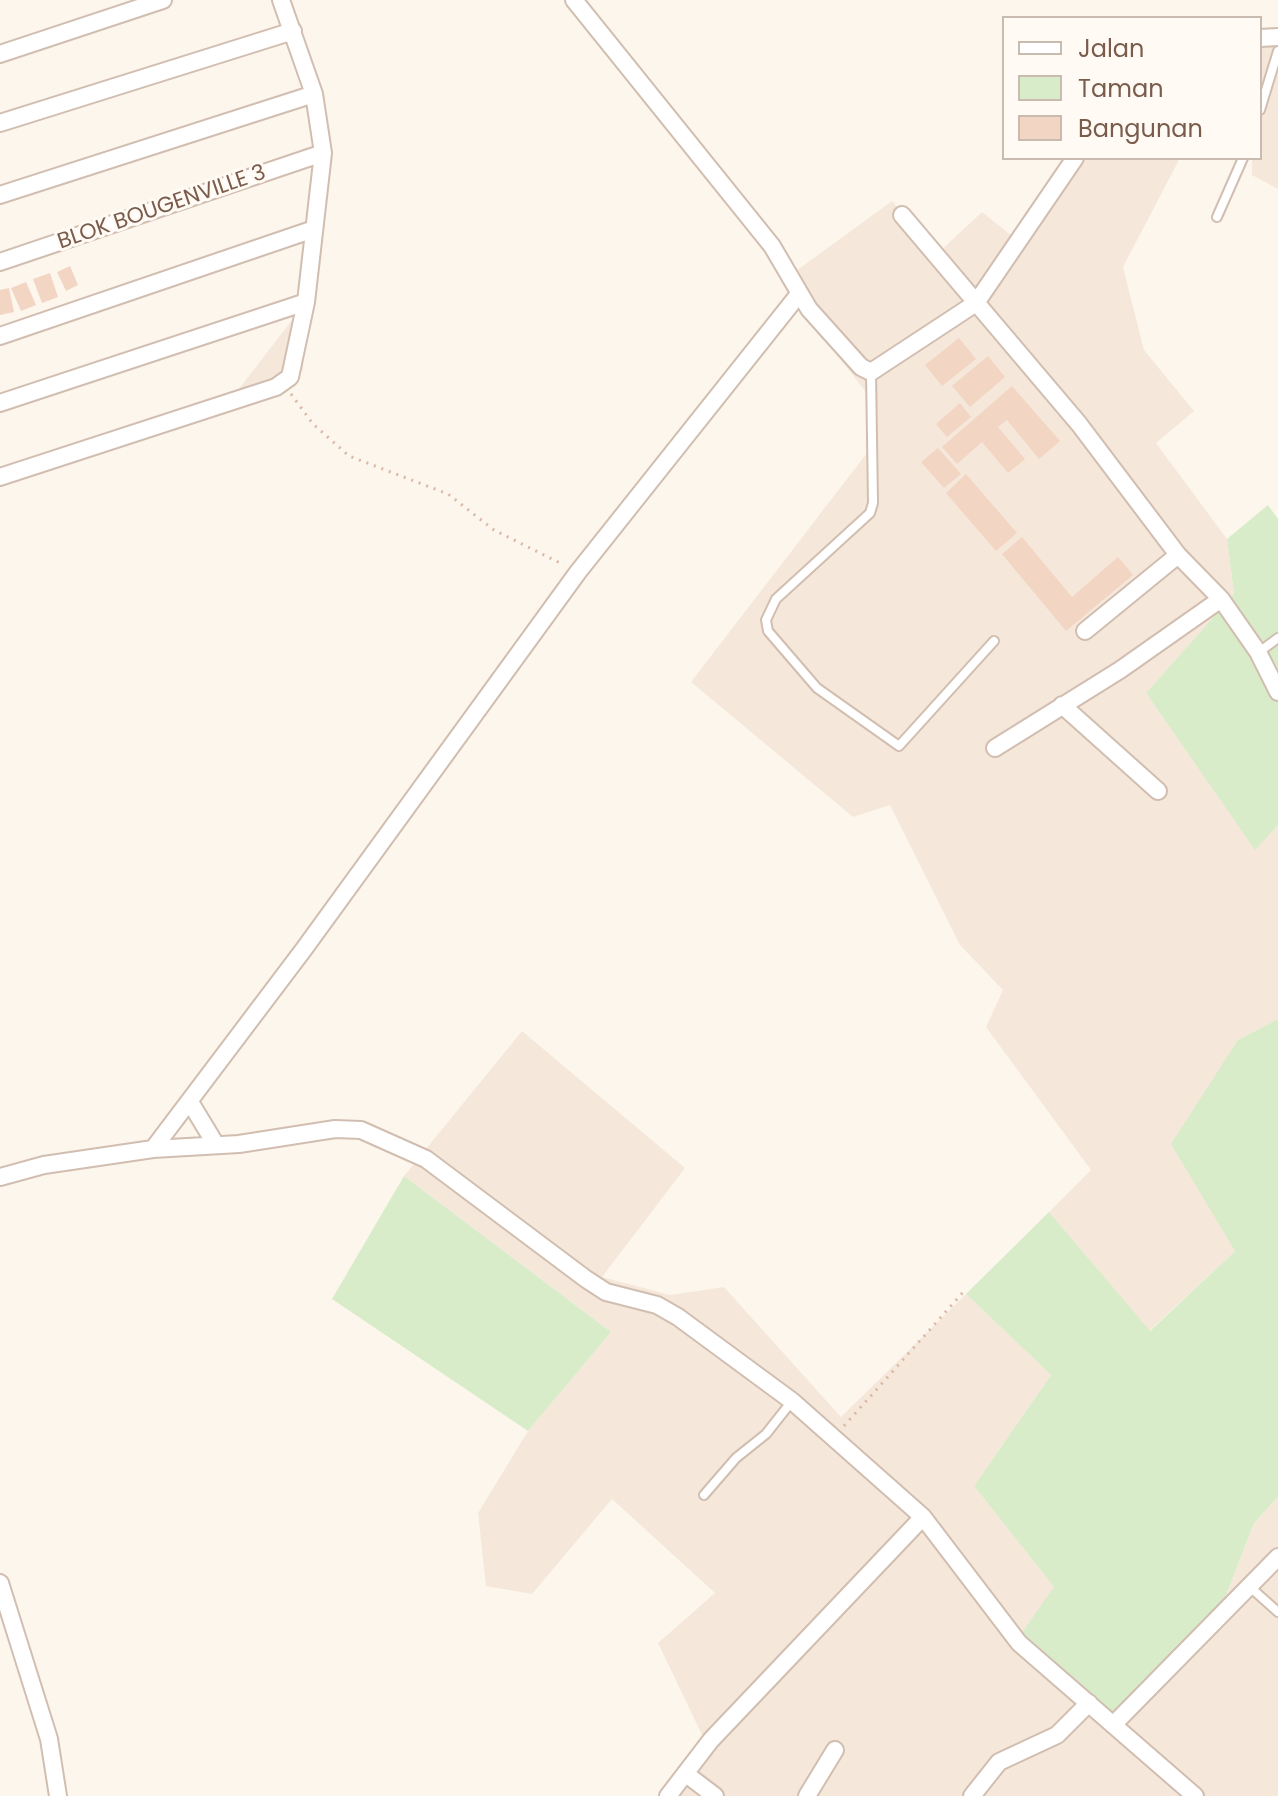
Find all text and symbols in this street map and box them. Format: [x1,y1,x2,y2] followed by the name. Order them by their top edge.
[1002,16,1262,160] legend
[1078,32,1144,65] text: Jalan
[1078,72,1164,105] text: Taman
[1078,112,1203,145] text: Bangunan
[55,160,269,256] street label: BLOK BOUGENVILLE 3

